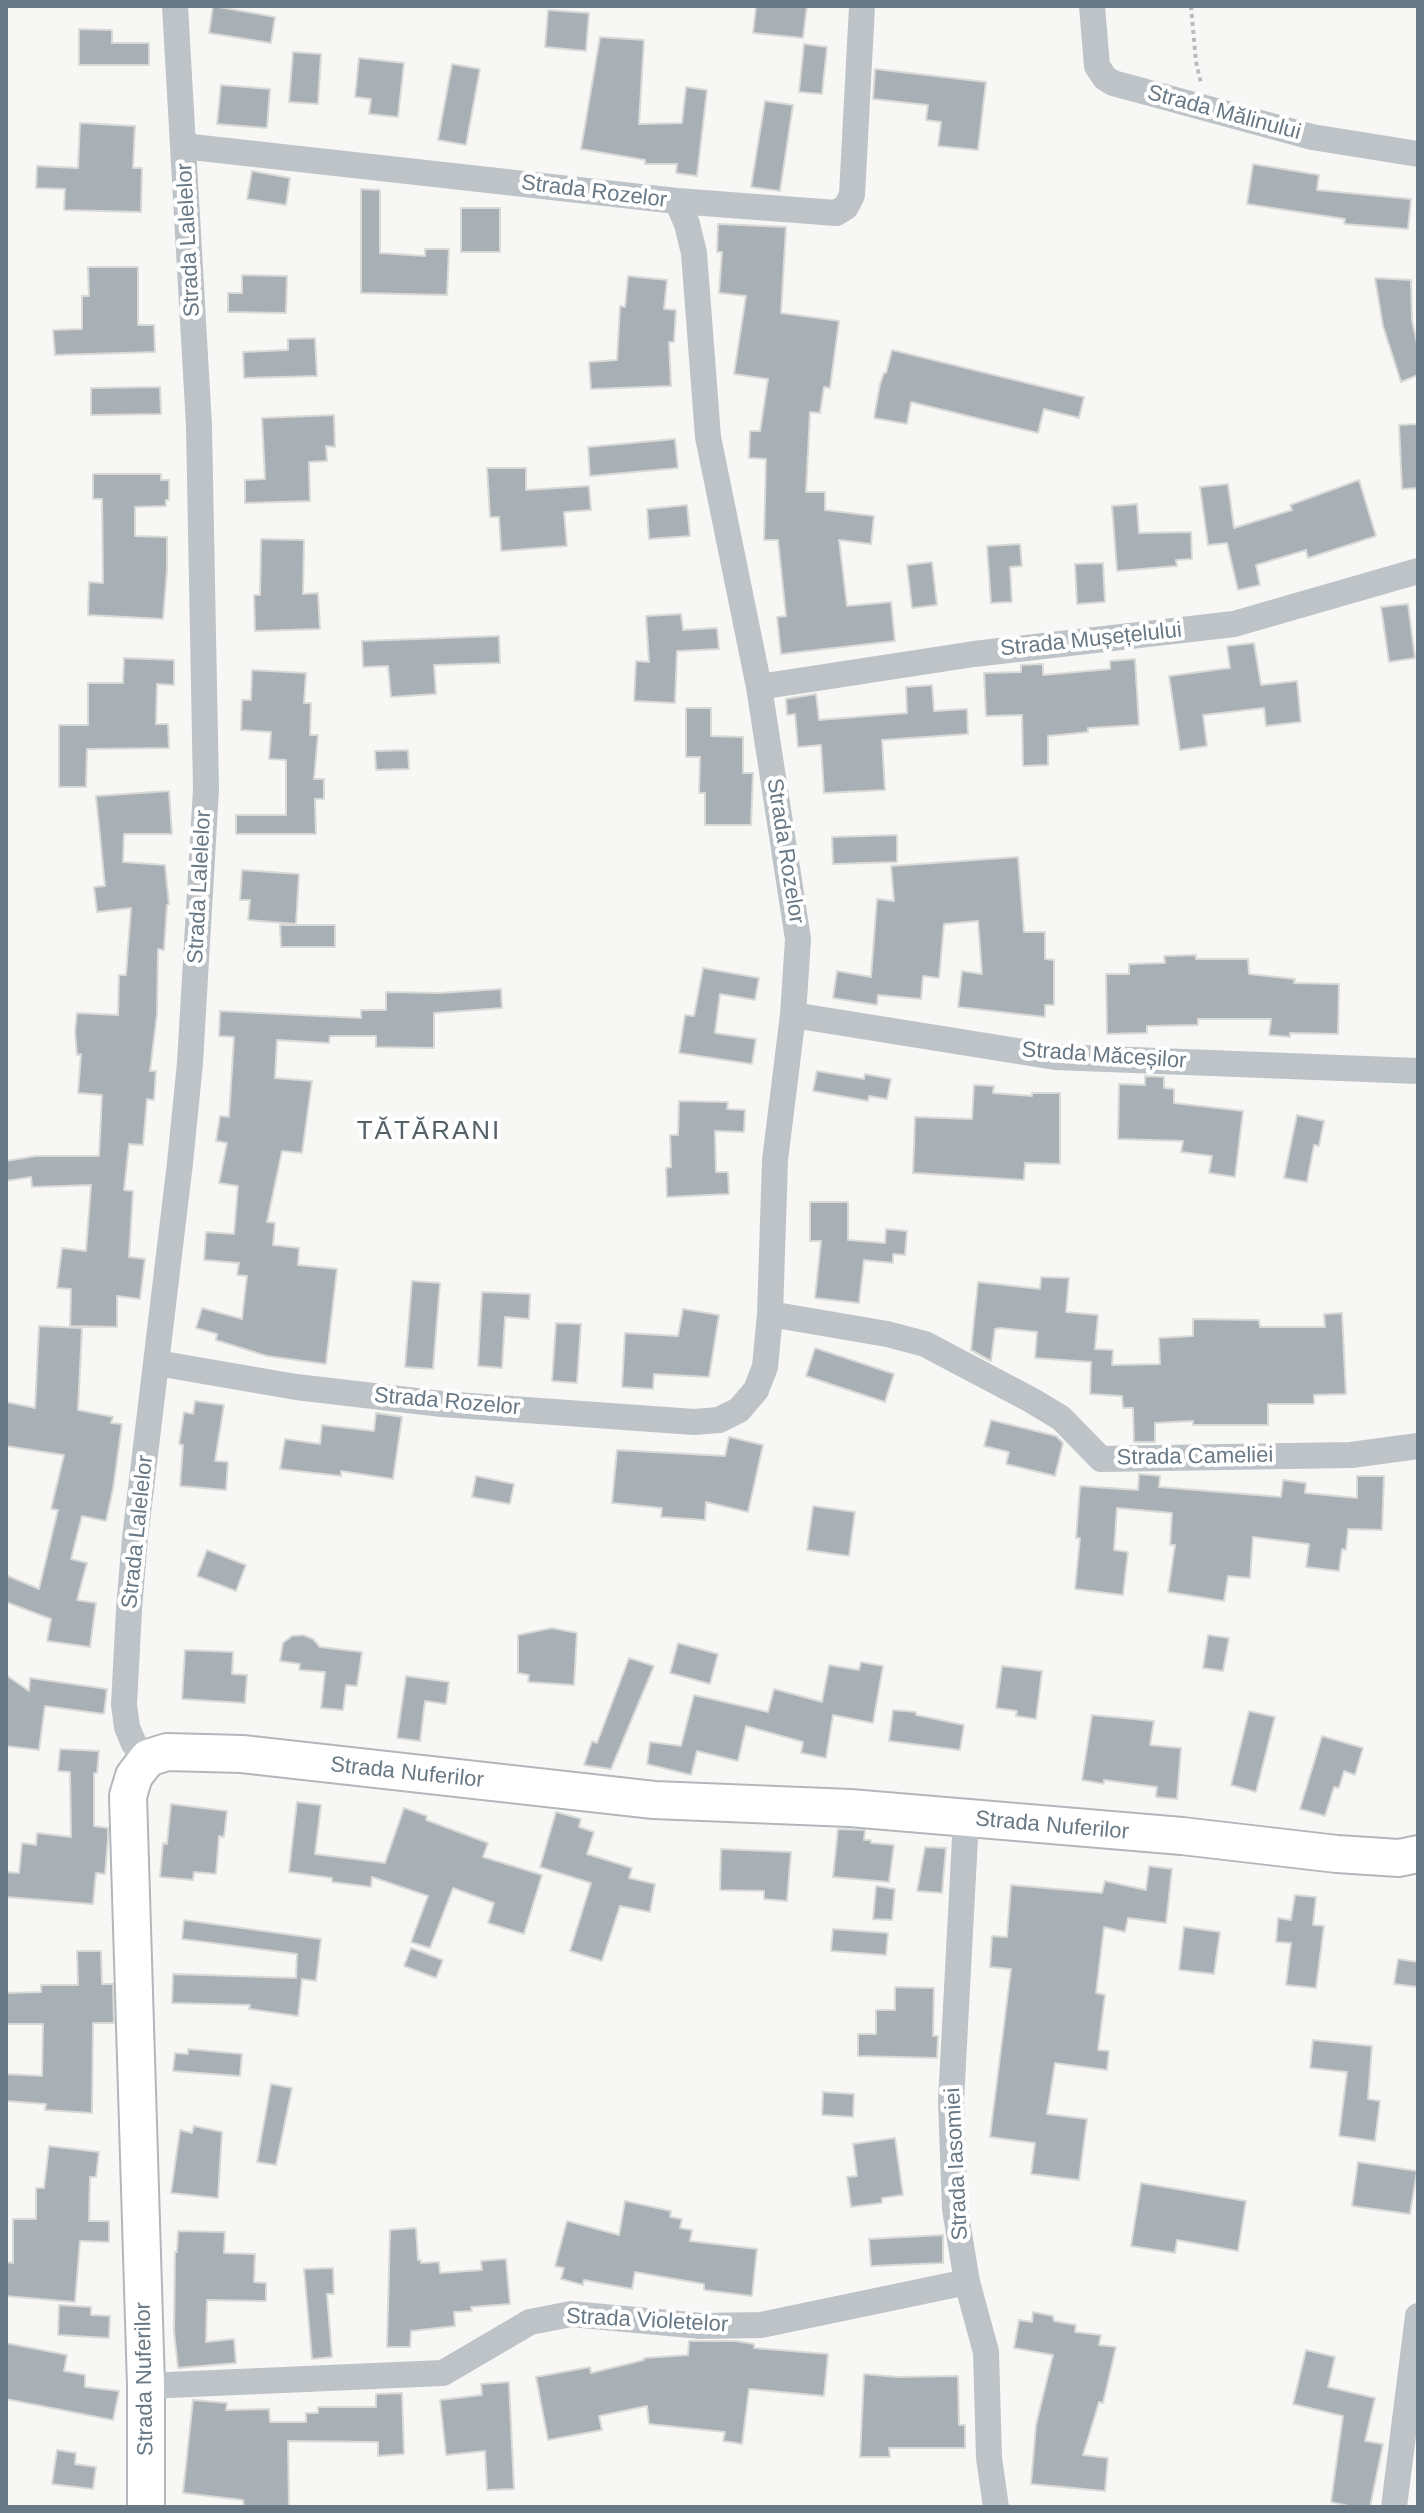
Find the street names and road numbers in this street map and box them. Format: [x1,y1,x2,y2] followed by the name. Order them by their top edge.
[1144,80,1304,146] street label: Strada Mălinului
[172,162,206,318] street label: Strada Lalelelor
[520,170,668,214] street label: Strada Rozelor
[999,617,1183,663] street label: Strada Mușețelului
[760,776,810,926] street label: Strada Rozelor
[183,809,217,965] street label: Strada Lalelelor
[1021,1037,1187,1075] street label: Strada Măceșilor
[373,1382,521,1422] street label: Strada Rozelor
[1117,1442,1273,1472] street label: Strada Cameliei
[117,1454,159,1610] street label: Strada Lalelelor
[329,1752,485,1794] street label: Strada Nuferilor
[974,1806,1130,1846] street label: Strada Nuferilor
[940,2087,974,2241] street label: Strada Iasomiei
[130,2302,160,2456] street label: Strada Nuferilor
[565,2304,729,2338] street label: Strada Violetelor

